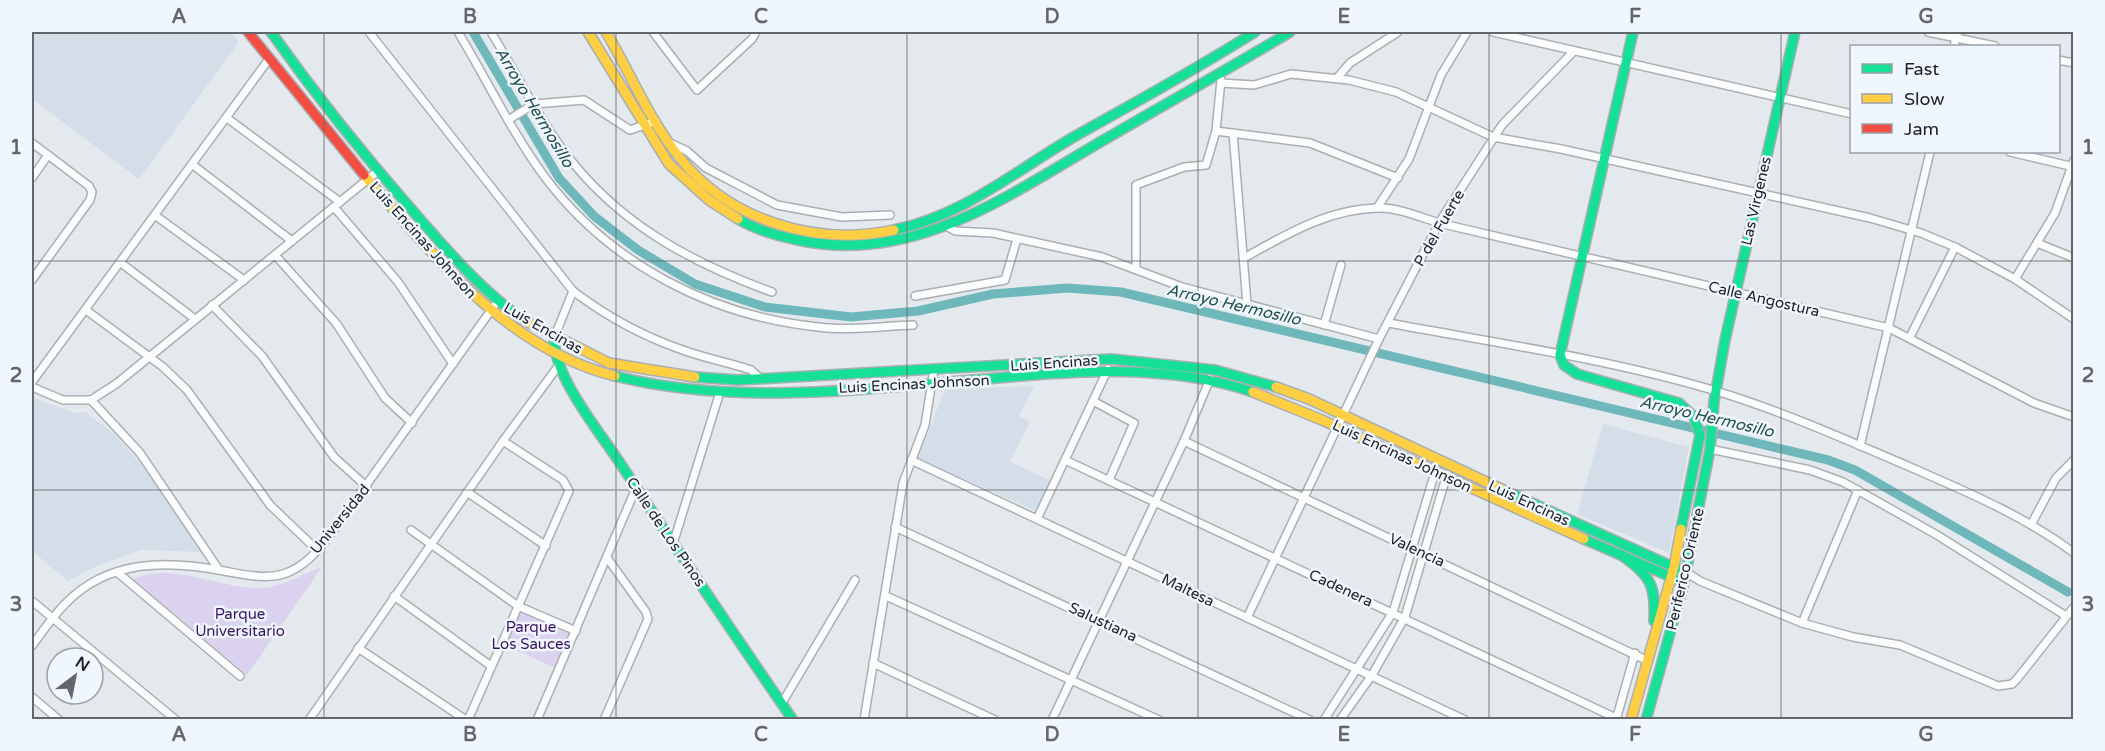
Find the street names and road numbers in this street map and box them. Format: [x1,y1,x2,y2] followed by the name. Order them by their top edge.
[1737,155,1775,247] street label: Las Virgenes
[366,178,480,302] street label: Luis Encinas Johnson
[1410,186,1468,270] street label: P del Fuerte
[1707,277,1821,321] street label: Calle Angostura
[501,298,585,358] street label: Luis Encinas
[1010,351,1098,375] street label: Luis Encinas
[838,371,990,397] street label: Luis Encinas Johnson
[1330,416,1474,496] street label: Luis Encinas Johnson
[623,474,709,590] street label: Calle de Los Pinos
[1485,476,1573,530] street label: Luis Encinas
[306,481,374,557] street label: Universidad
[1662,506,1708,632] street label: Periferico Oriente
[1386,529,1448,571] street label: Valencia
[1306,565,1376,611] street label: Cadenera
[1159,570,1217,610] street label: Maltesa
[1066,598,1140,646] street label: Salustiana

